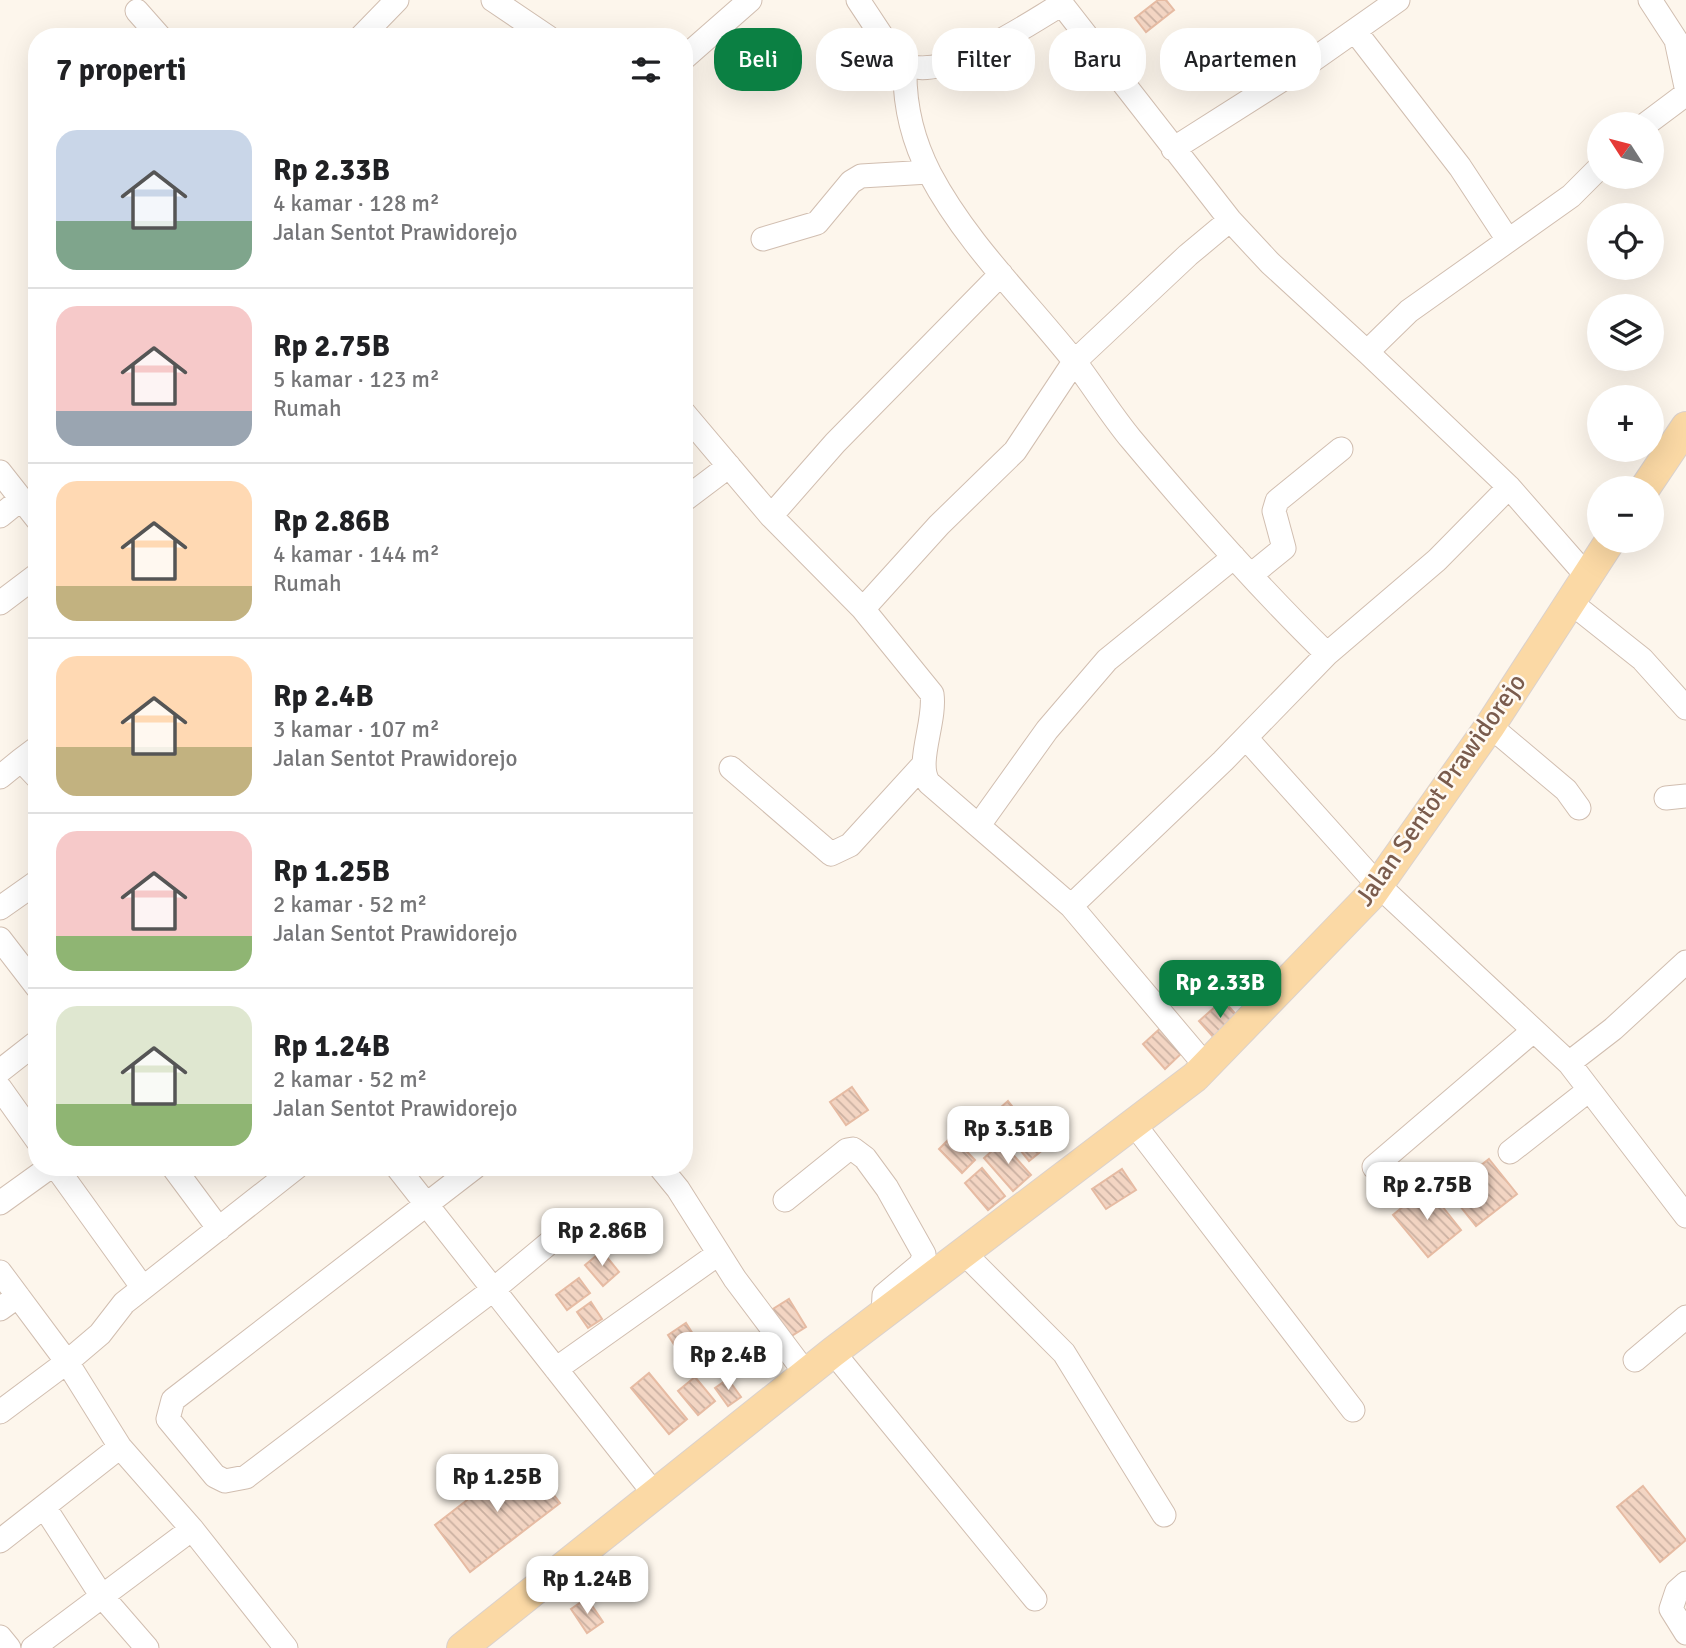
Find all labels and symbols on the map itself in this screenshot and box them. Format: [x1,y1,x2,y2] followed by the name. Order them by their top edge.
[1587,112,1664,189] north arrow
[1349,668,1533,912] street label: Jalan Sentot Prawidorejo
[1148,960,1292,1020] pin: Rp 2.33B
[936,1106,1080,1166] pin: Rp 3.51B
[1355,1162,1499,1222] pin: Rp 2.75B
[530,1208,674,1268] pin: Rp 2.86B
[663,1332,793,1392] pin: Rp 2.4B
[425,1454,569,1514] pin: Rp 1.25B
[515,1556,659,1616] pin: Rp 1.24B

